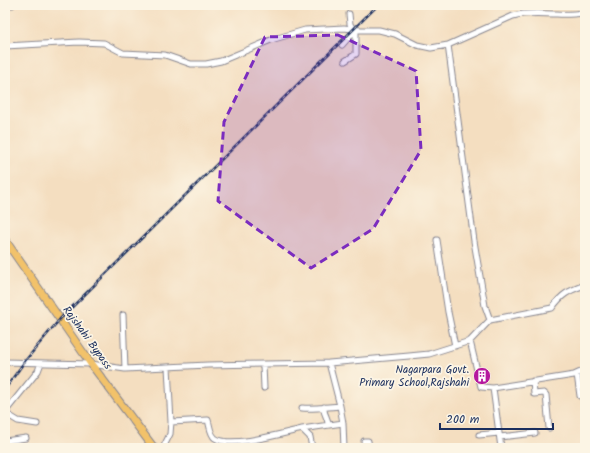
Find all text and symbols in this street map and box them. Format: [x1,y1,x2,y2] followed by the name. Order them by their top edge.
[58,302,117,374] street label: Rajshahi Bypass
[359,361,469,392] place label: Nagarpara Govt. Primary School,Rajshahi
[472,366,492,386] building icon: Nagarpara Govt. Primary School,Rajshahi
[440,405,553,431] scale bar
[446,410,480,429] text: 200 m

